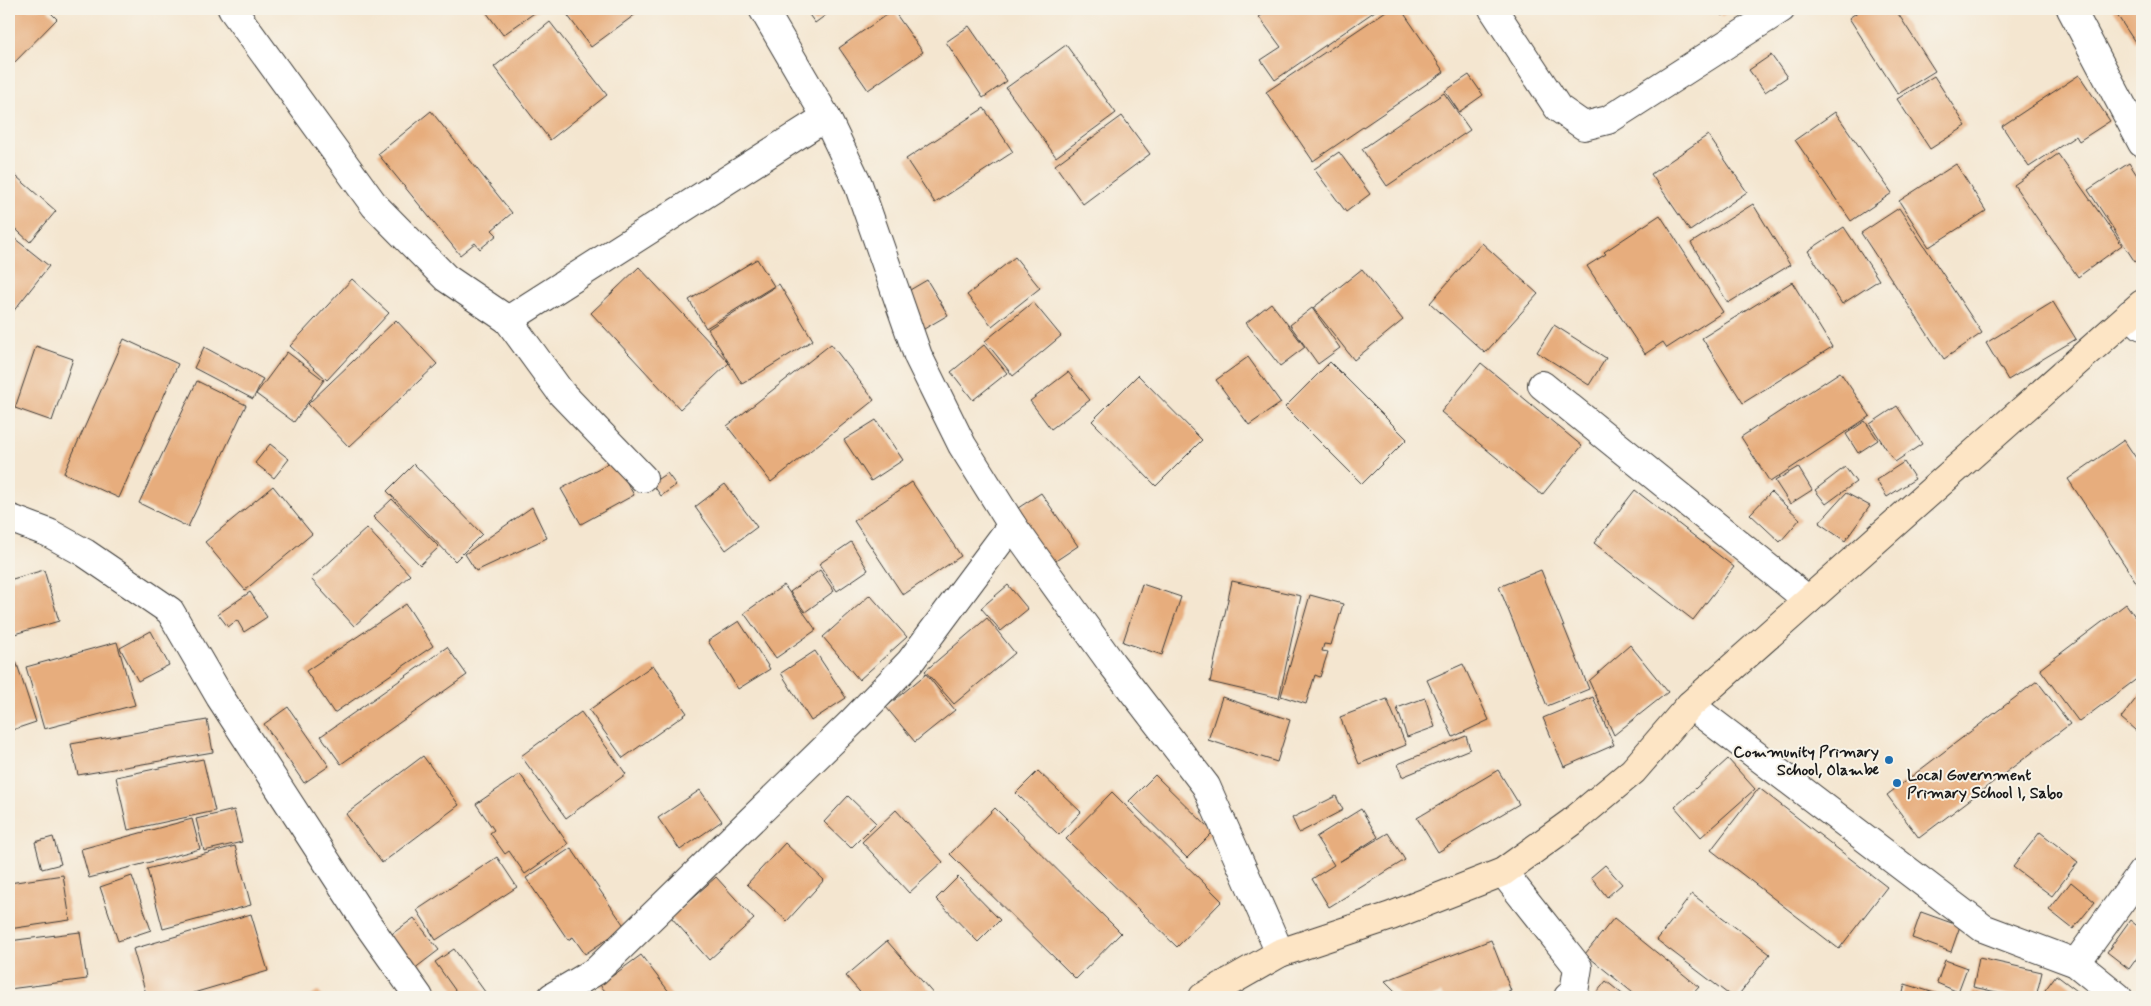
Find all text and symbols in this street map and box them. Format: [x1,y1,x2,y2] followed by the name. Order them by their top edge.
[1733,742,1880,781] place label: Community Primary School, Olambe
[1883,754,1895,766] marker: Community Primary School, Olambe
[1907,765,2063,804] place label: Local Government Primary School I, Sabo
[1891,777,1903,789] marker: Local Government Primary School I, Sabo

